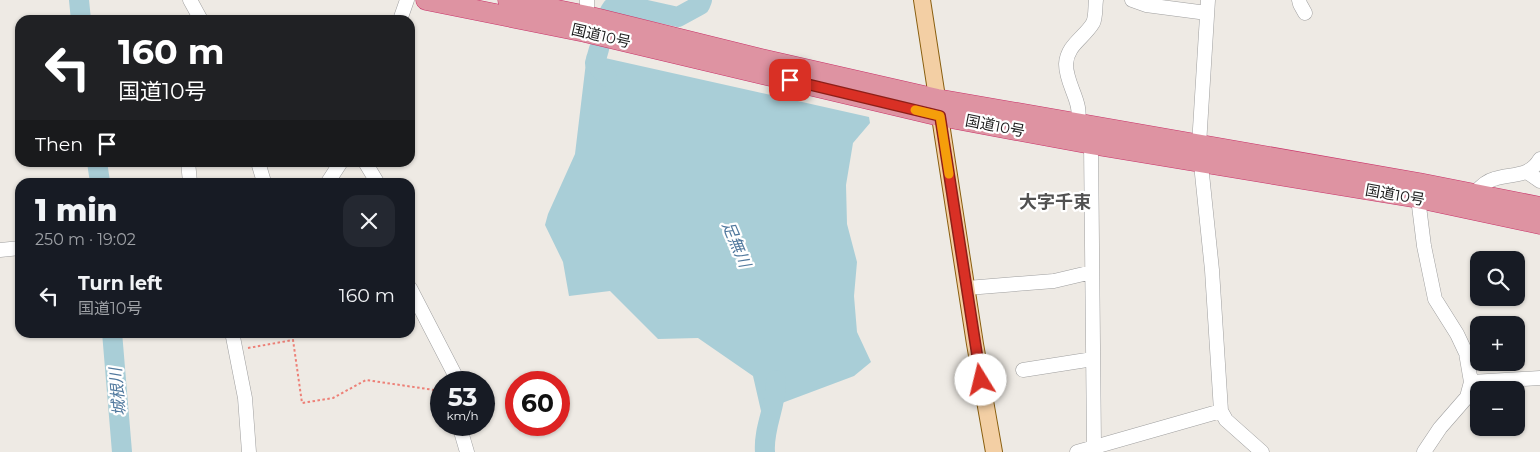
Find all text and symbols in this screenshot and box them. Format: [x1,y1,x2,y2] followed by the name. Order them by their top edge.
[570,19,633,52] street label: 国道10号
[118,30,224,73] text: 160 m
[35,35,100,100] icon: left
[769,59,811,101] pin
[776,66,804,94] icon: arrive
[118,78,207,105] text: 国道10号
[964,110,1027,141] street label: 国道10号
[93,130,121,158] icon: arrive
[35,133,83,156] text: Then
[1364,180,1426,209] street label: 国道10号
[1019,191,1091,213] district label: 大字千束
[35,192,118,229] text: 1 min
[343,195,395,247] button: close
[718,218,755,272] water label: 足無川
[35,230,136,249] text: 250 m · 19:02
[1470,251,1525,436] map controls
[1470,251,1525,306] button: search
[78,272,163,295] text: Turn left
[35,282,63,310] icon: left
[339,284,395,307] text: 160 m
[78,299,142,318] text: 国道10号
[1470,316,1525,371] button: +
[954,353,1006,405] position arrow
[106,365,129,417] water label: 城根川
[505,371,570,436] speed limit sign: 60
[1470,381,1525,436] button: −
[448,382,477,412] text: 53
[446,408,479,423] text: km/h

